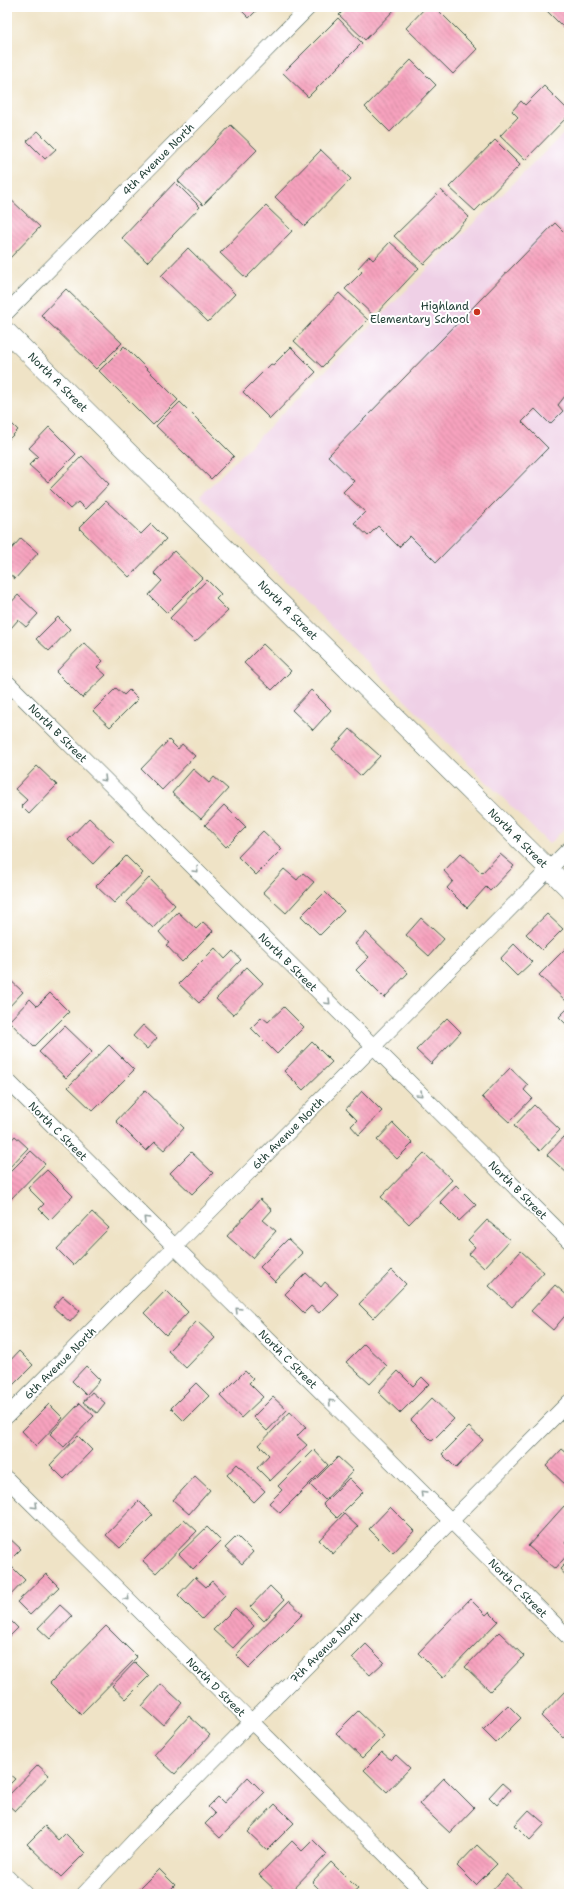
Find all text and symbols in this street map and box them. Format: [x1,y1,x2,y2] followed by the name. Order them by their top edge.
[119,120,198,199] street label: 4th Avenue North
[370,299,470,327] place label: Highland Elementary School
[472,307,482,317] marker: Highland Elementary School
[24,349,91,416] street label: North A Street
[254,577,321,644] street label: North A Street
[25,701,90,766] street label: North B Street
[99,774,107,782] one-way arrow
[484,805,551,872] street label: North A Street
[191,865,199,873] one-way arrow
[255,930,320,995] street label: North B Street
[323,997,331,1005] one-way arrow
[415,1089,423,1096] one-way arrow
[249,1094,328,1173] street label: 6th Avenue North
[25,1099,91,1164] street label: North C Street
[485,1158,550,1223] street label: North B Street
[143,1216,151,1224] one-way arrow
[235,1307,243,1315] one-way arrow
[21,1324,100,1403] street label: 6th Avenue North
[255,1327,321,1392] street label: North C Street
[328,1399,336,1407] one-way arrow
[420,1491,428,1498] one-way arrow
[30,1502,38,1509] one-way arrow
[485,1556,551,1621] street label: North C Street
[122,1593,130,1601] one-way arrow
[287,1608,366,1687] street label: 7th Avenue North
[183,1654,249,1720] street label: North D Street

